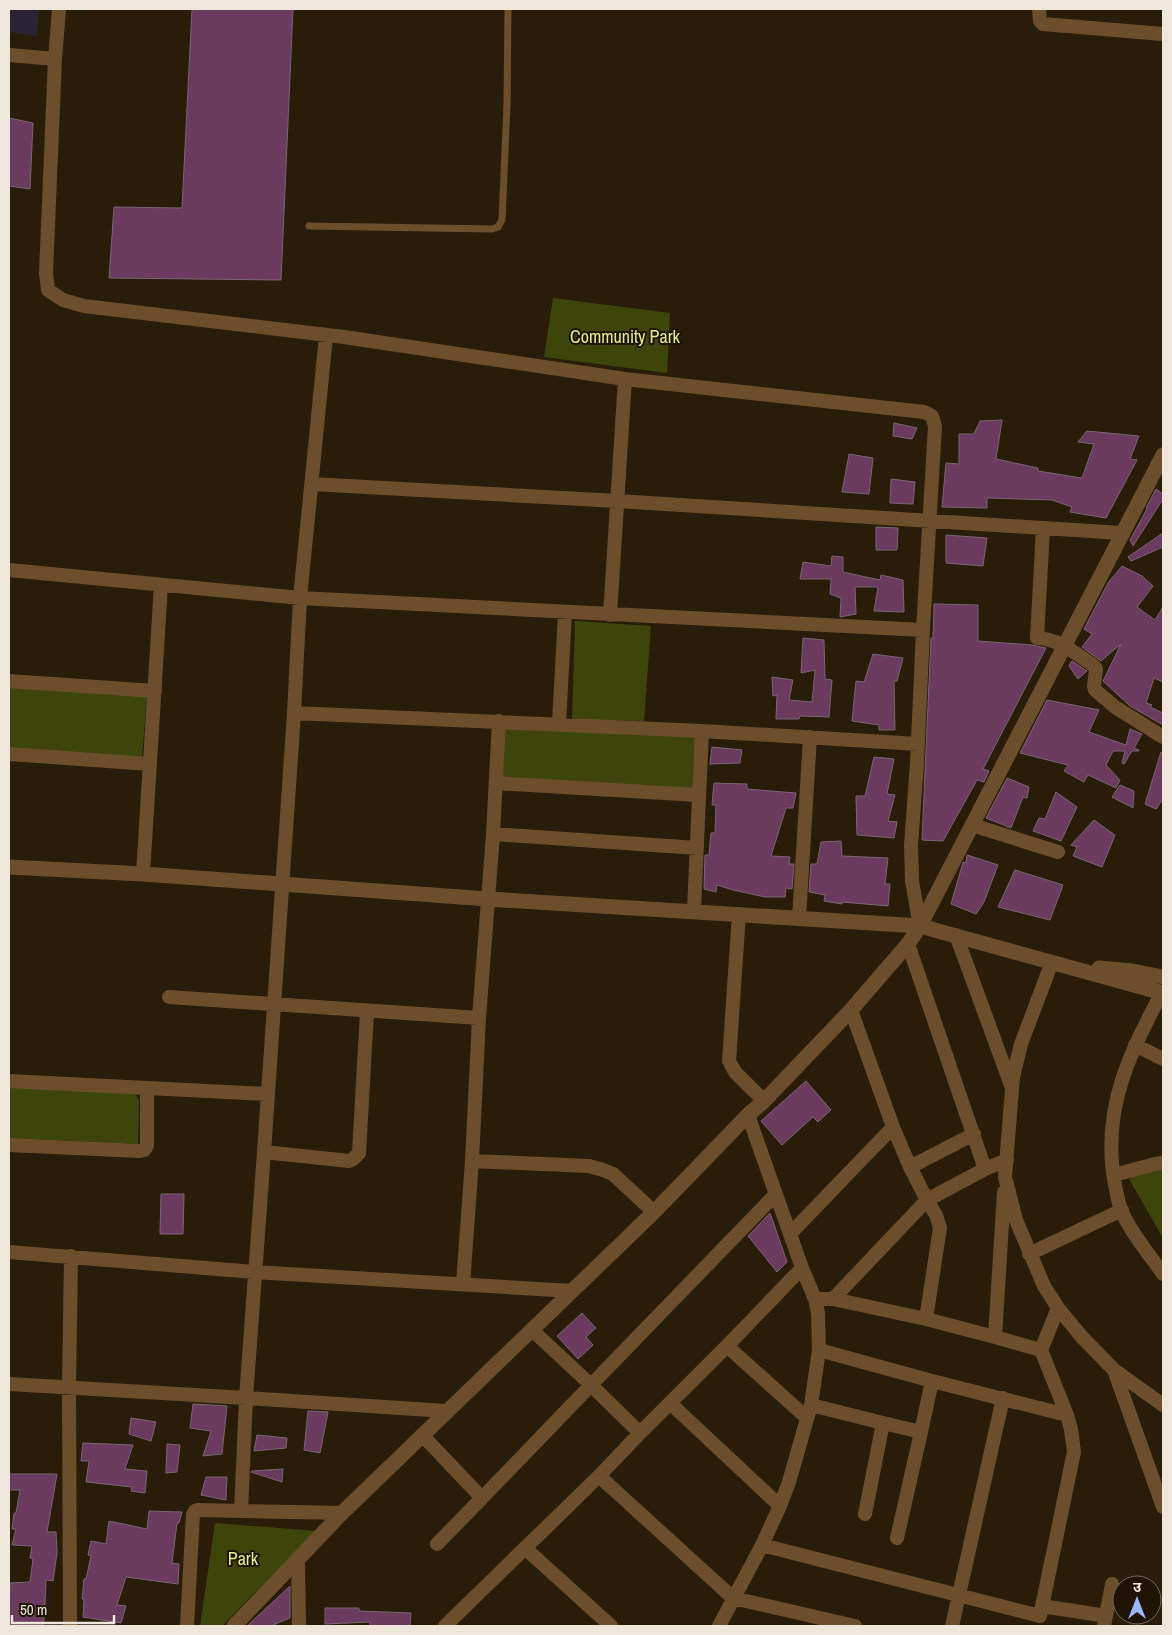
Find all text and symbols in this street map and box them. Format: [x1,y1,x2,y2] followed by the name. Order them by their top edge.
[570,324,681,349] park label: Community Park
[228,1546,259,1571] park label: Park
[1112,1575,1162,1625] north arrow
[1133,1578,1142,1596] text: उ
[12,1592,115,1624] scale bar
[20,1599,47,1620] text: 50 m

